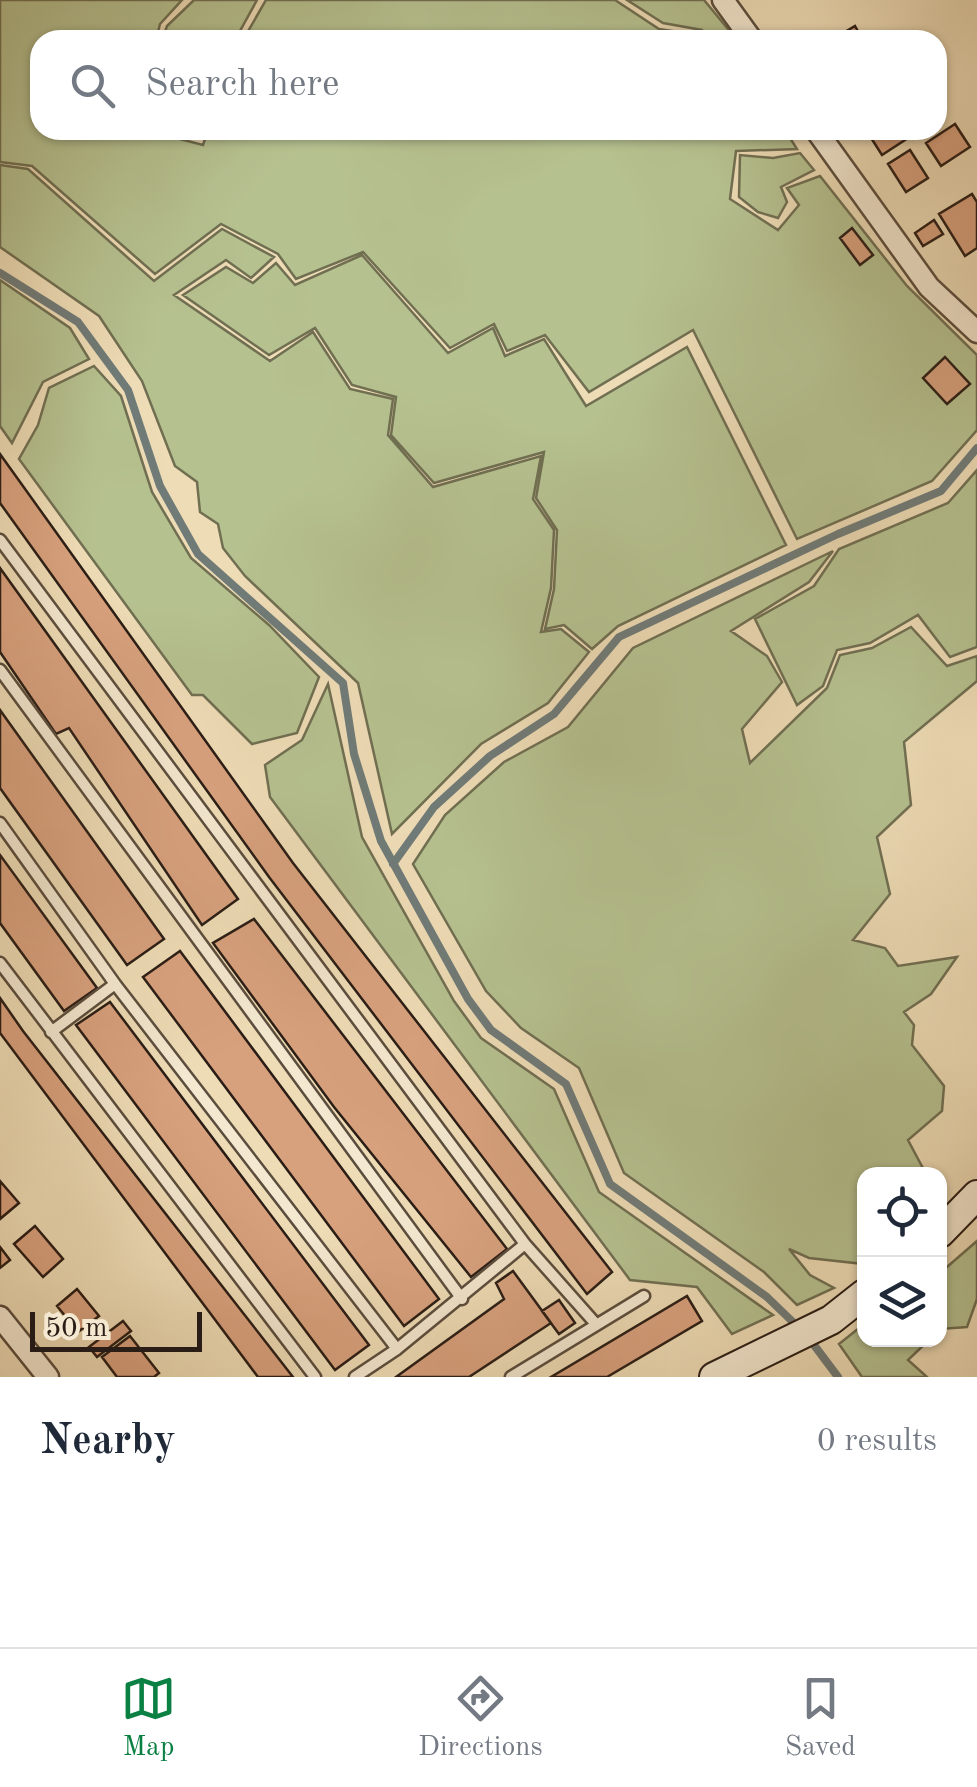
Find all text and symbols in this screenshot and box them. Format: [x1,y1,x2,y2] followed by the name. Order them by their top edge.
[30,30,947,140] search box
[65,58,120,113] icon: search
[145,66,340,104] text: Search here
[857,1167,947,1347] map controls
[857,1167,947,1257] button: locate
[857,1257,947,1347] button: layers
[30,1307,202,1352] scale bar
[45,1315,108,1343] text: 50 m
[40,1421,176,1463] text: Nearby
[817,1426,937,1458] text: 0 results
[121,1671,176,1766] tab: Map
[418,1671,543,1766] tab: Directions
[785,1671,856,1766] tab: Saved

